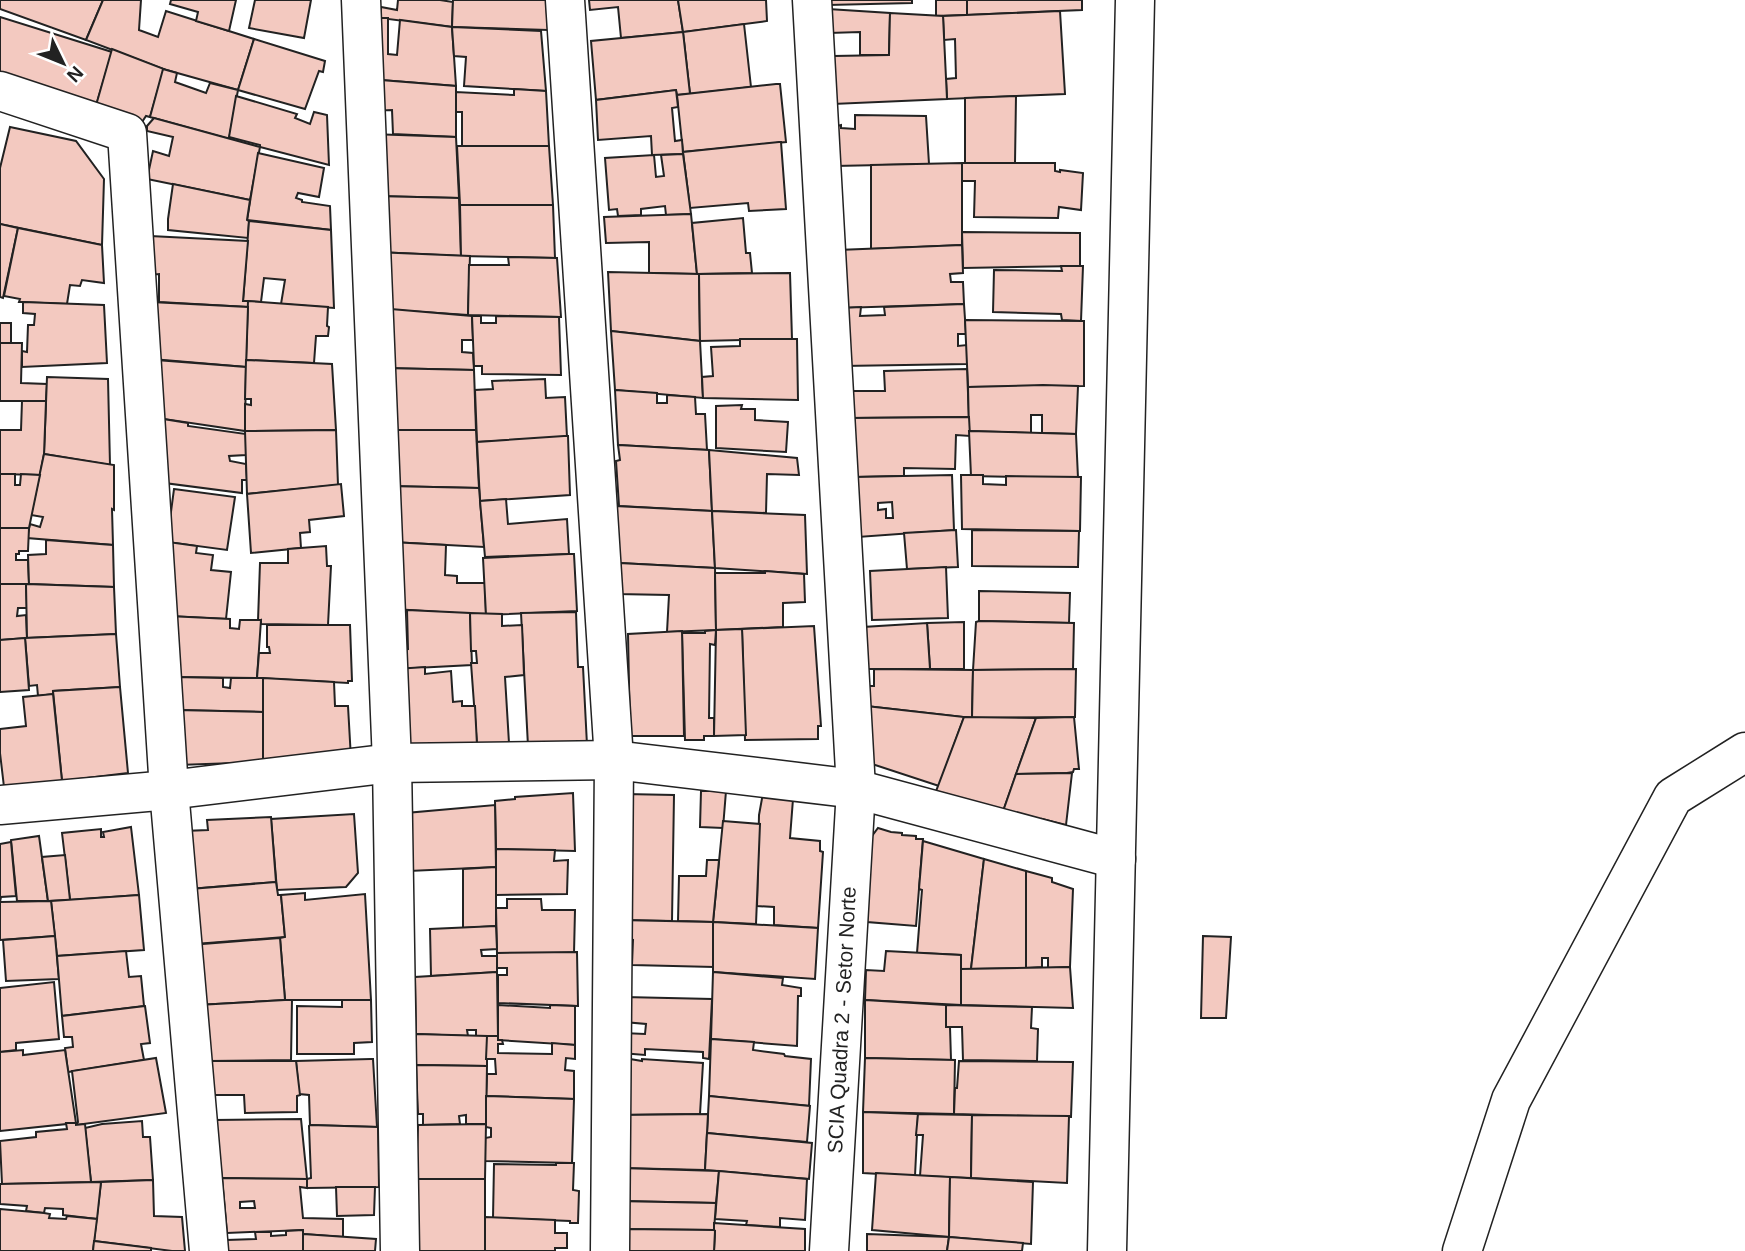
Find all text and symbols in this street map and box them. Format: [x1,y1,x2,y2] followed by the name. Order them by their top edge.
[28,28,98,98] north arrow
[63,62,87,86] text: N
[823,886,860,1154] street label: SCIA Quadra 2 - Setor Norte

